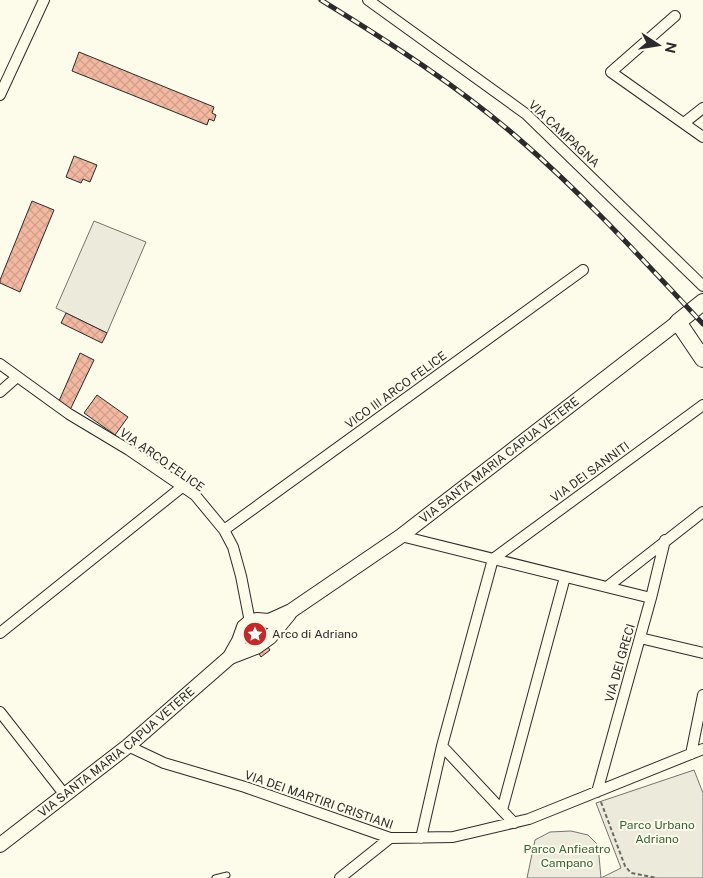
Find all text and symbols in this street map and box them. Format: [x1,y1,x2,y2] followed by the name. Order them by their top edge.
[633,20,683,70] north arrow
[662,41,680,55] text: N
[526,98,603,171] street label: VIA CAMPAGNA
[343,349,449,431] street label: VICO III ARCO FELICE
[417,394,582,526] street label: VIA SANTA MARIA CAPUA VETERE
[117,426,207,494] street label: VIA ARCO FELICE
[548,439,632,505] street label: VIA DEI SANNITI
[242,621,268,647] place icon: Arco di Adriano
[602,622,638,704] street label: VIA DEI GRECI
[272,627,358,641] place label: Arco di Adriano
[35,684,197,820] street label: VIA SANTA MARIA CAPUA VETERE
[243,768,395,832] street label: VIA DEI MARTIRI CRISTIANI
[619,818,695,846] park label: Parco Urbano Adriano
[524,842,611,870] park label: Parco Anfieatro Campano

